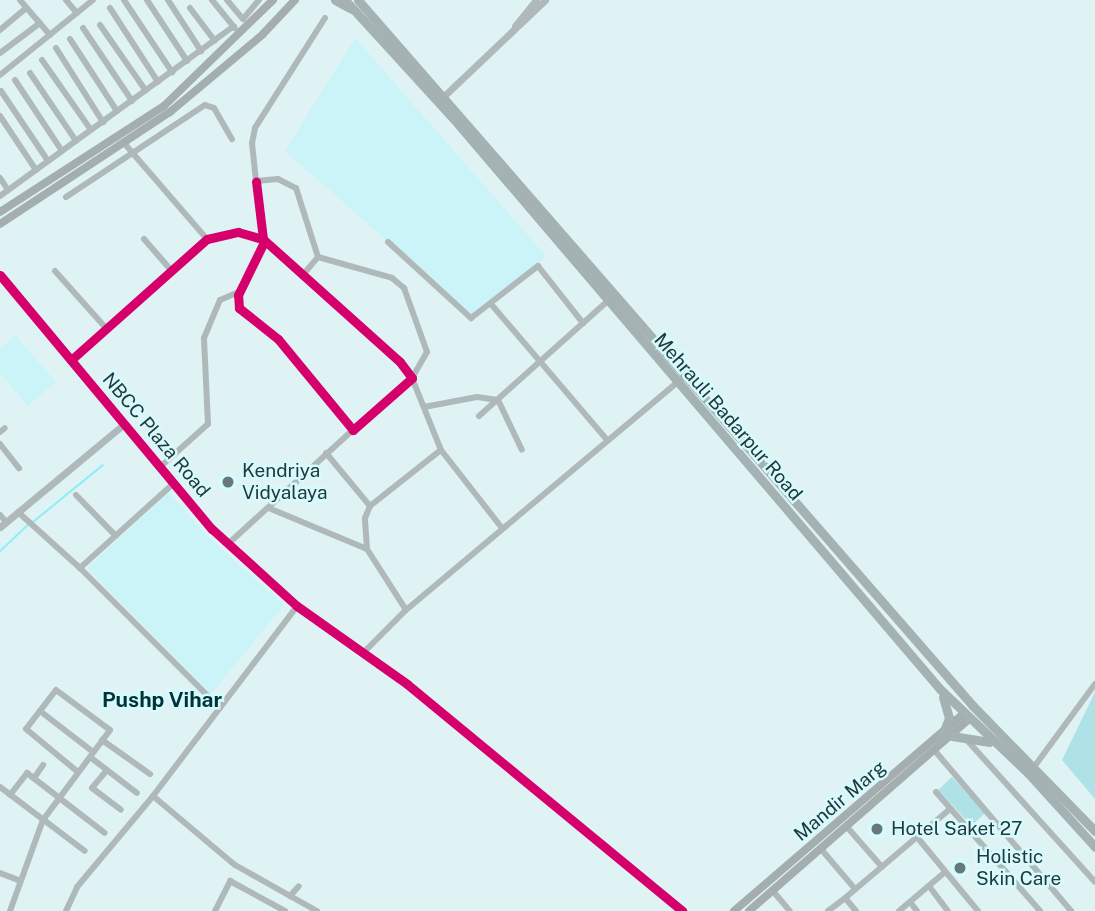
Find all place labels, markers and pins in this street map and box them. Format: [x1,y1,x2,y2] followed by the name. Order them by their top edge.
[242,460,328,504] place label: Kendriya Vidyalaya
[220,474,236,490] marker: Kendriya Vidyalaya
[891,818,1022,840] place label: Hotel Saket 27
[869,821,885,837] marker: Hotel Saket 27
[976,846,1061,890] place label: Holistic Skin Care
[950,858,970,878] marker: Holistic Skin Care

